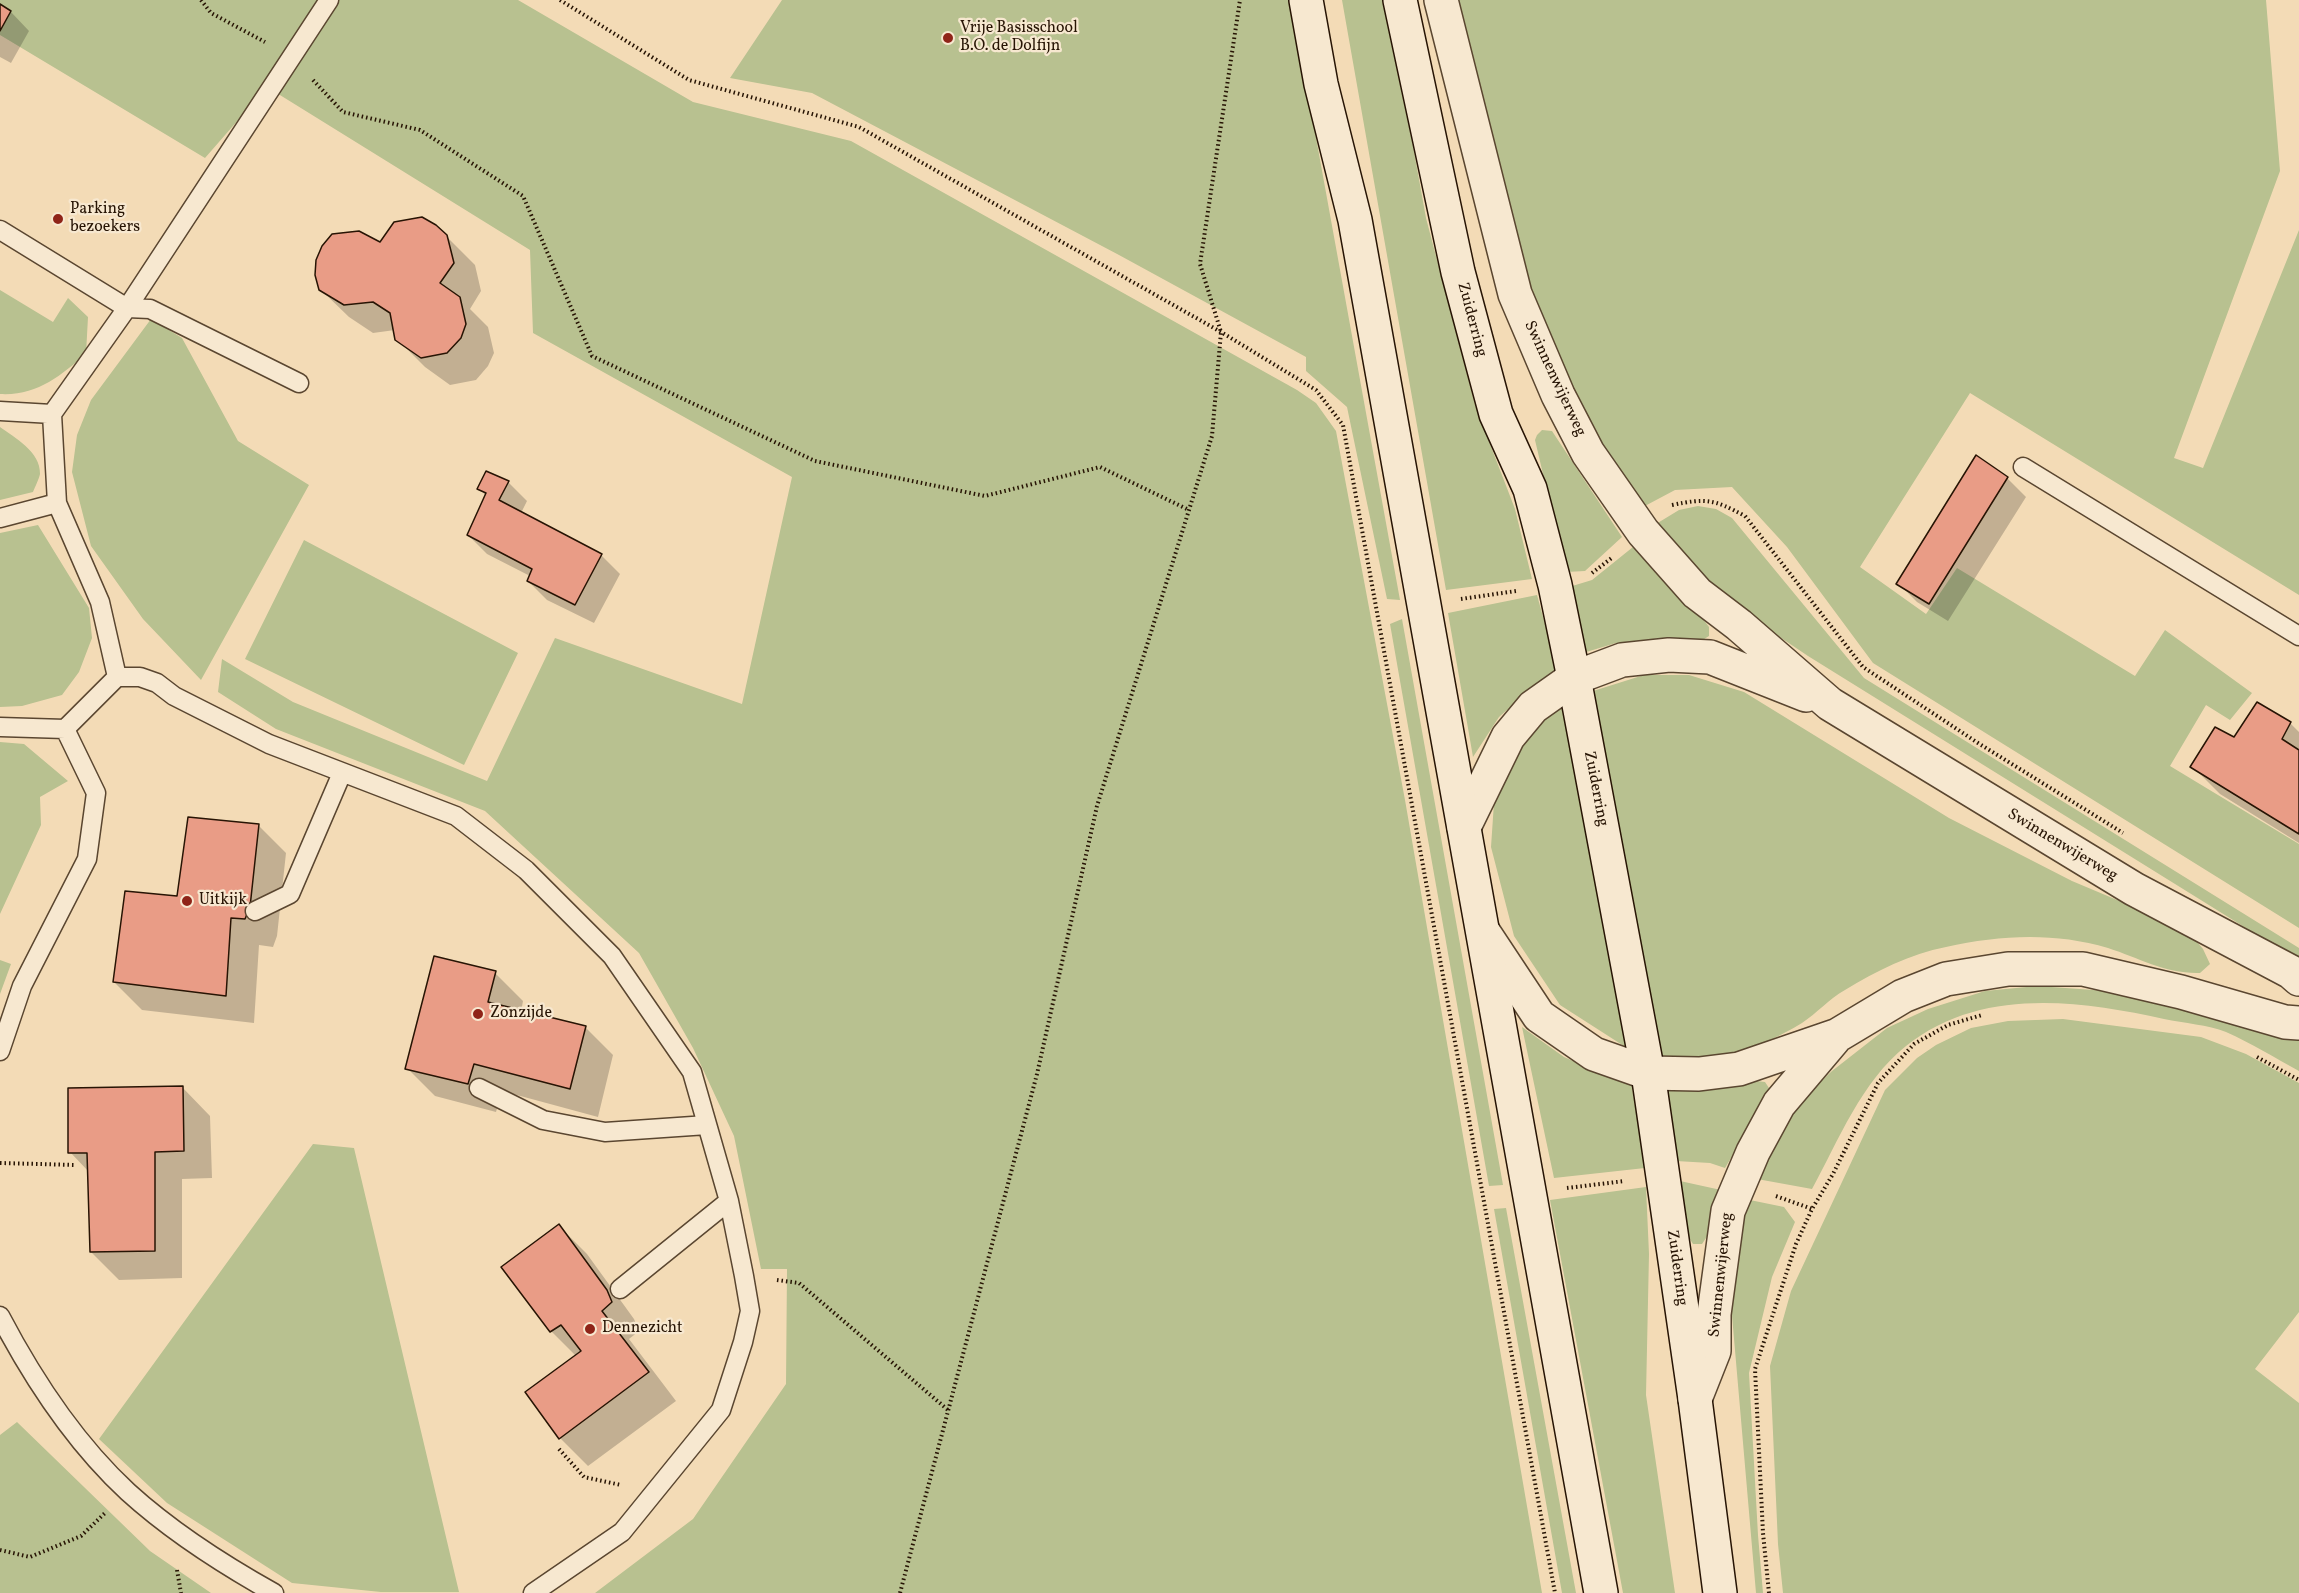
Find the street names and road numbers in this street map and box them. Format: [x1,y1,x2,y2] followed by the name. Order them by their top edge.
[1452,281,1490,359] street label: Zuiderring
[1519,318,1589,440] street label: Swinnenwijerweg
[1578,750,1612,828] street label: Zuiderring
[2003,805,2121,887] street label: Swinnenwijerweg
[1706,1212,1738,1338] street label: Swinnenwijerweg
[1661,1229,1691,1307] street label: Zuiderring

